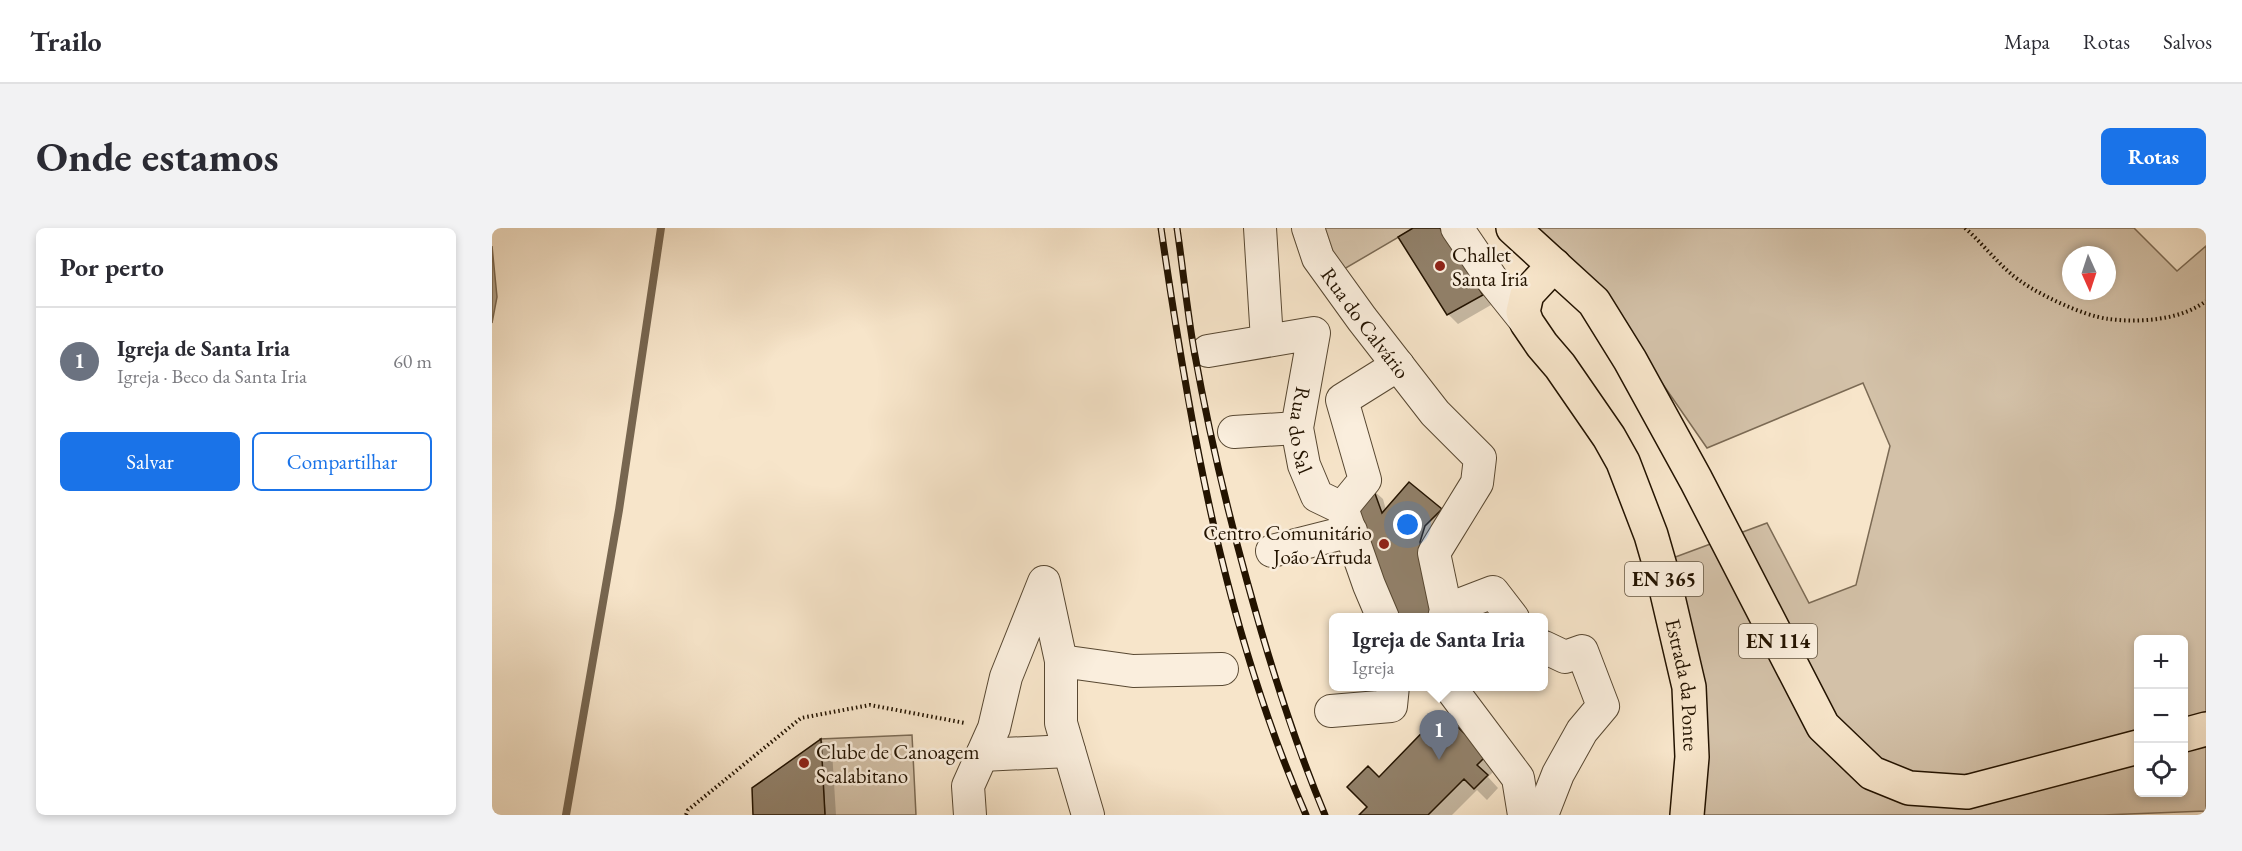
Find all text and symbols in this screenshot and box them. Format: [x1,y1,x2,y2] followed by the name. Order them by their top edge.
[30,23,102,59] text: Trailo
[2004,28,2050,55] text: Mapa
[2083,28,2130,55] text: Rotas
[2163,28,2212,55] text: Salvos
[2101,128,2206,185] button: Rotas
[36,129,279,184] text: Onde estamos
[1452,241,1529,292] place label: Challet Santa Iria
[2062,246,2116,300] north arrow
[60,250,164,284] text: Por perto
[1433,259,1447,273] marker: Challet Santa Iria
[1315,262,1416,384] street label: Rua do Calvário
[117,334,290,363] text: Igreja de Santa Iria
[74,348,85,374] text: 1
[393,348,432,374] text: 60 m
[117,363,307,389] text: Igreja · Beco da Santa Iria
[1283,385,1319,477] street label: Rua do Sal
[60,432,240,491] button: Salvar
[252,432,432,491] button: Compartilhar
[1393,510,1422,539] your location
[1203,519,1373,570] place label: Centro Comunitário João Arruda
[1377,537,1391,551] marker: Centro Comunitário João Arruda
[1625,562,1703,596] road number: EN 365
[1329,613,1548,691] popup
[1660,616,1705,752] street label: Estrada da Ponte
[1739,624,1817,658] road number: EN 114
[1352,625,1525,654] text: Igreja de Santa Iria
[2134,635,2188,797] map controls
[2134,635,2188,689] button: +
[1352,654,1395,680] text: Igreja
[2134,689,2188,743] button: −
[1420,710,1458,760] pin: 1
[816,738,980,789] place label: Clube de Canoagem Scalabitano
[2134,743,2188,797] button: locate
[797,756,811,770] marker: Clube de Canoagem Scalabitano

